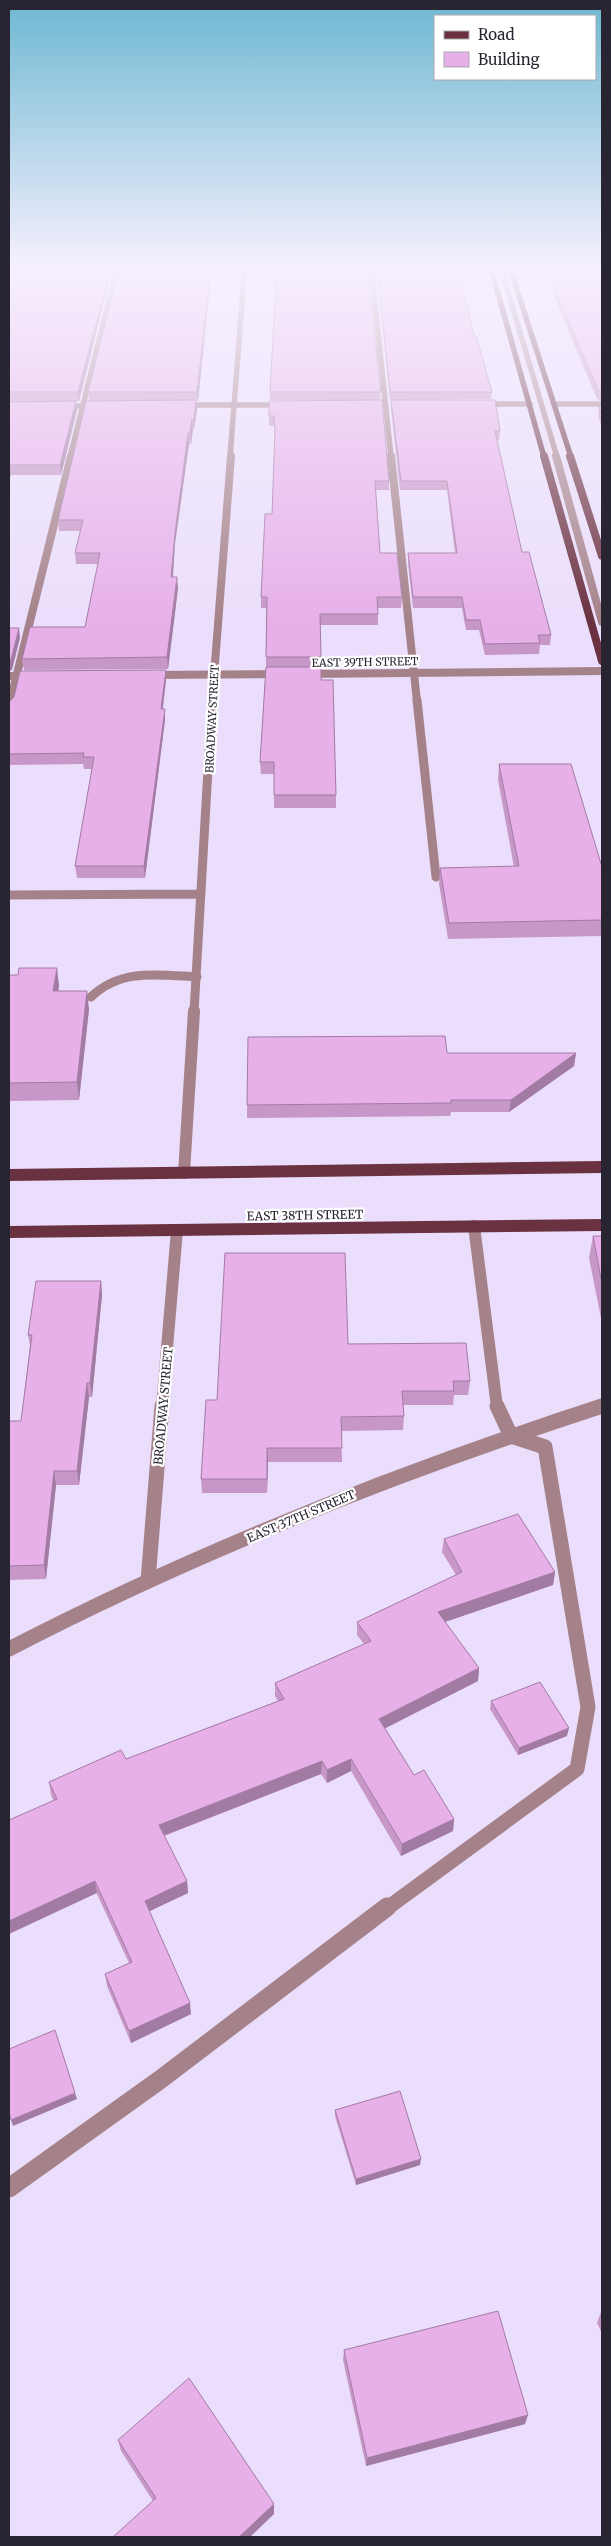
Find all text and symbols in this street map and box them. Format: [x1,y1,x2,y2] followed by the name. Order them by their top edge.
[434,15,596,80] legend
[478,25,514,44] text: Road
[478,50,540,69] text: Building
[311,654,419,670] street label: EAST 39TH STREET
[202,664,222,773] street label: BROADWAY STREET
[247,1206,364,1224] street label: EAST 38TH STREET
[150,1346,176,1466] street label: BROADWAY STREET
[245,1486,358,1546] street label: EAST 37TH STREET

